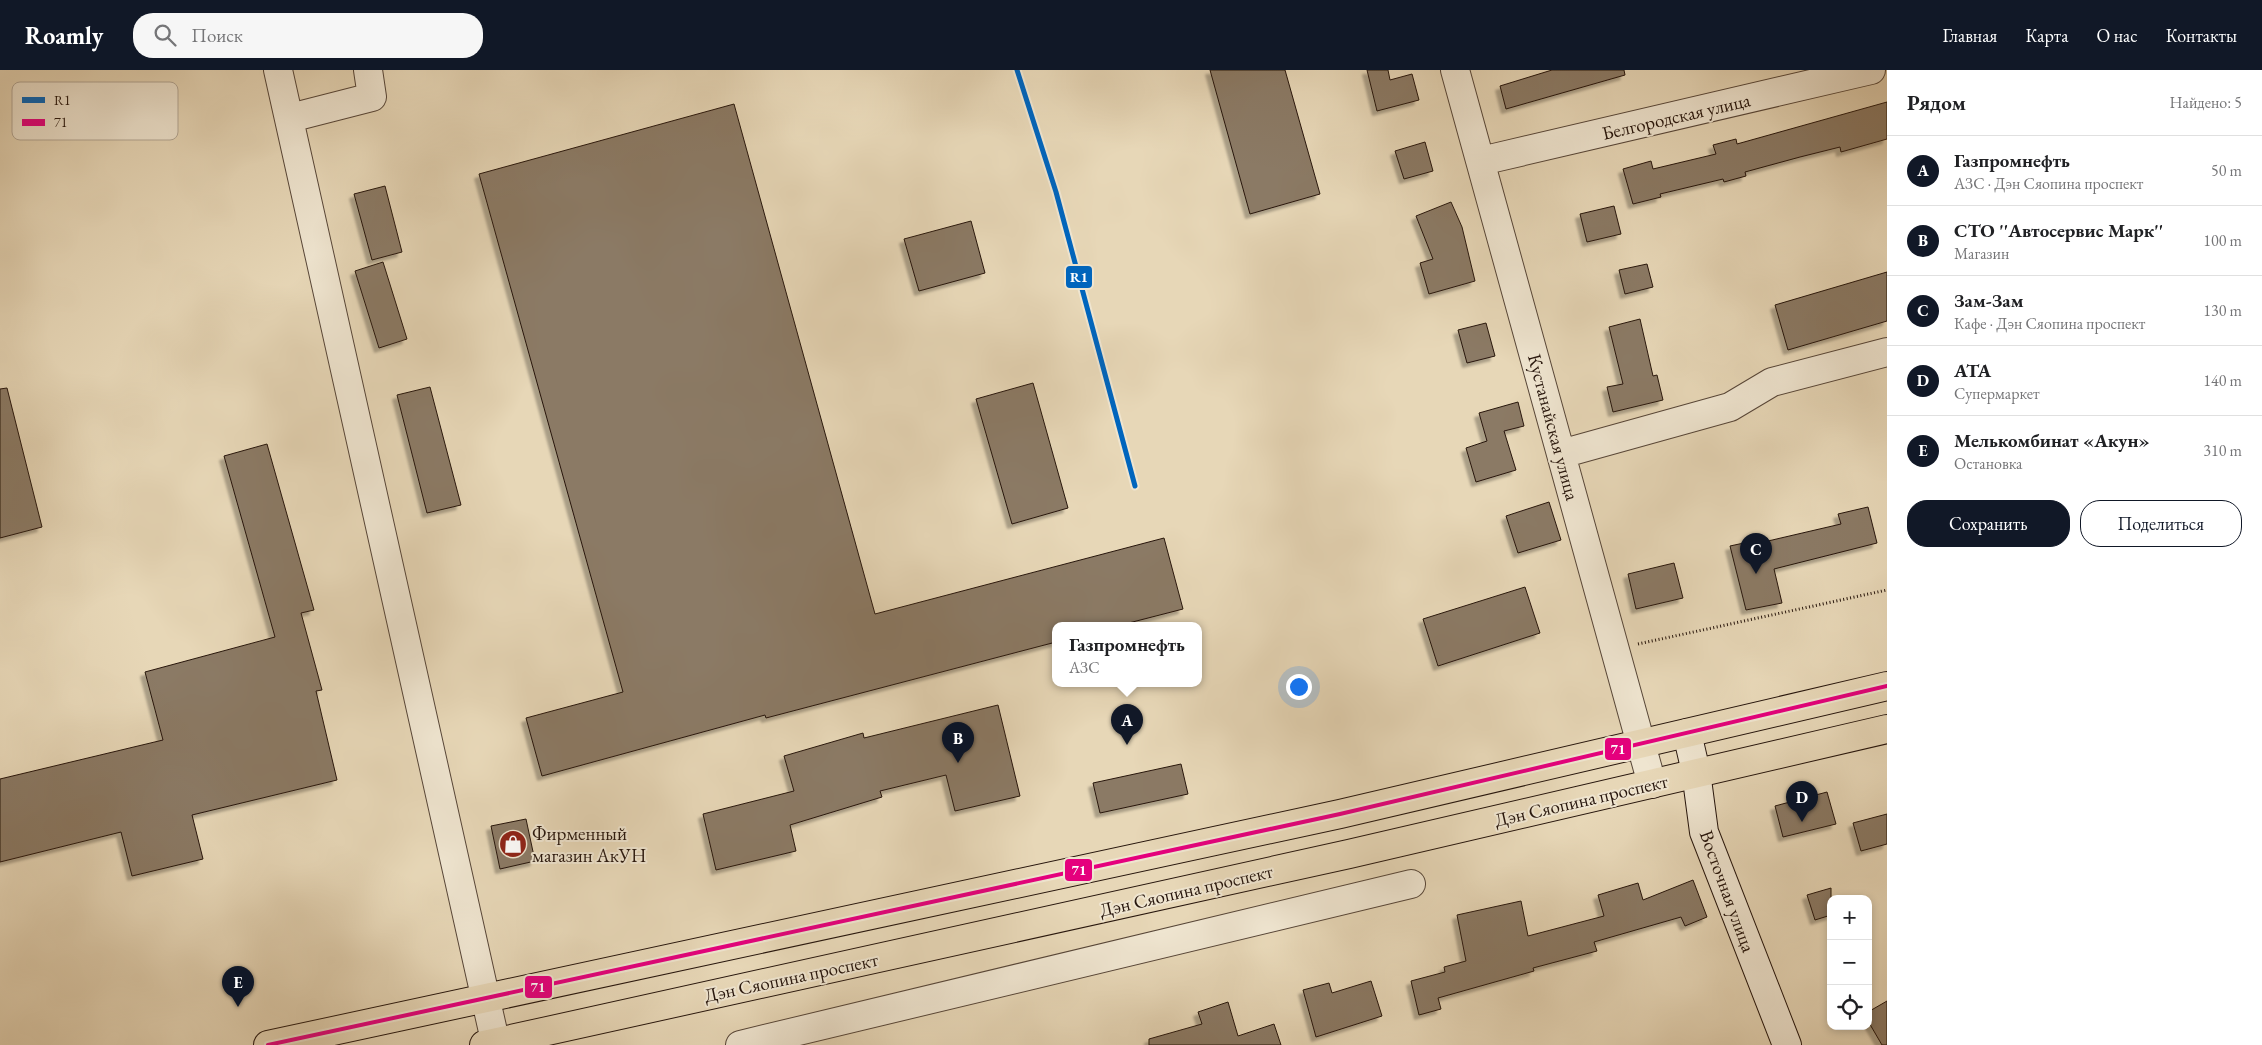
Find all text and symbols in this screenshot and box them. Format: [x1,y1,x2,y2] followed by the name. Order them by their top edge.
[133,13,483,58] search box
[25,20,103,51] text: Roamly
[151,21,179,49] icon: search
[191,23,243,48] text: Поиск
[1943,24,1997,47] text: Главная
[2025,24,2068,47] text: Карта
[2096,24,2138,47] text: О нас
[2166,24,2237,47] text: Контакты
[12,82,178,140] legend
[1599,87,1753,146] street label: Белгородская улица
[1907,89,1966,116] text: Рядом
[54,91,71,109] text: R1
[2170,92,2242,113] text: Найдено: 5
[54,113,67,131] text: 71
[1954,148,2070,173] text: Газпромнефть
[1917,160,1929,181] text: A
[2211,160,2242,181] text: 50 m
[1954,173,2143,194] text: АЗС · Дэн Сяопина проспект
[1954,218,2163,243] text: СТО ''Автосервис Марк''
[1918,230,1928,251] text: B
[2203,230,2242,251] text: 100 m
[1954,243,2009,264] text: Магазин
[1065,265,1093,289] line badge: R1
[1070,268,1088,286] text: R1
[1954,288,2023,313] text: Зам-Зам
[1917,300,1929,321] text: C
[2203,300,2242,321] text: 130 m
[1954,313,2145,334] text: Кафе · Дэн Сяопина проспект
[1522,351,1585,504] street label: Кустанайская улица
[1954,358,1991,383] text: АТА
[1917,370,1929,391] text: D
[2203,370,2242,391] text: 140 m
[1954,383,2040,404] text: Супермаркет
[1954,428,2150,453] text: Мелькомбинат «Акун»
[1918,440,1928,461] text: E
[2203,440,2242,461] text: 310 m
[1954,453,2023,474] text: Остановка
[1907,500,2070,547] button: Сохранить
[2080,500,2242,547] button: Поделиться
[1740,533,1772,574] pin: C
[1052,622,1202,687] popup
[1069,632,1185,657] text: Газпромнефть
[1069,657,1100,678] text: АЗС
[1286,674,1312,700] your location
[1111,704,1143,745] pin: A
[942,722,974,763] pin: B
[1604,737,1632,761] line badge: 71
[1611,740,1625,758] text: 71
[1492,768,1670,833] street label: Дэн Сяопина проспект
[1786,781,1818,822] pin: D
[532,821,646,868] place label: Фирменный магазин АкУН
[1694,827,1761,956] street label: Восточная улица
[498,829,528,859] shop icon: Фирменный магазин АкУН
[1064,858,1093,882] line badge: 71
[1097,858,1275,923] street label: Дэн Сяопина проспект
[1072,861,1086,879] text: 71
[1827,895,1872,1030] map controls
[1827,895,1872,940] button: +
[1827,940,1872,985] button: −
[702,947,881,1008] street label: Дэн Сяопина проспект
[222,966,254,1007] pin: E
[524,975,553,999] line badge: 71
[531,978,545,996] text: 71
[1827,985,1872,1030] button: locate

